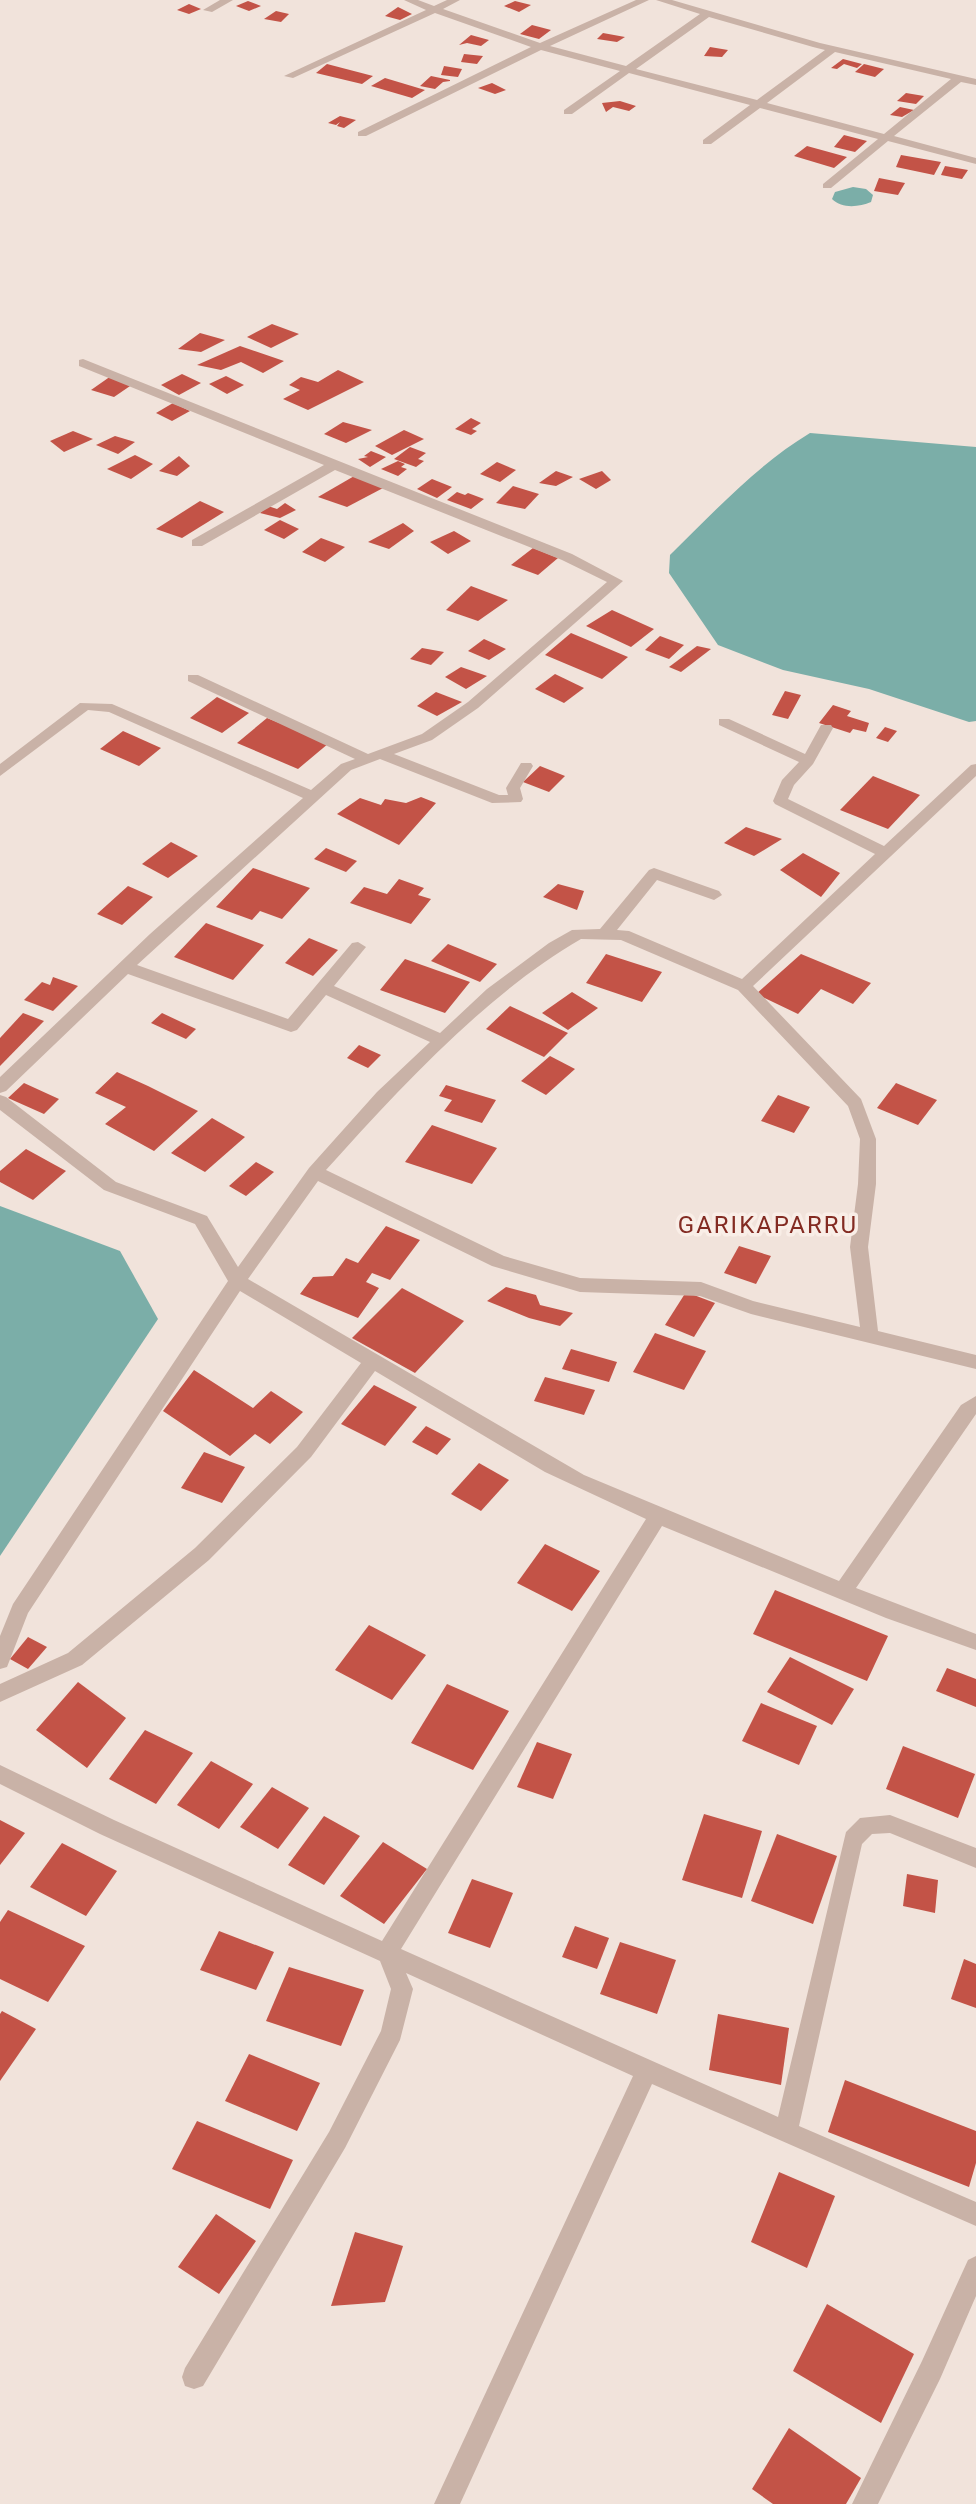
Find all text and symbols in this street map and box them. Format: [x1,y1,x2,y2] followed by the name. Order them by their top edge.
[678,1211,858,1239] district label: GARIKAPARRU

